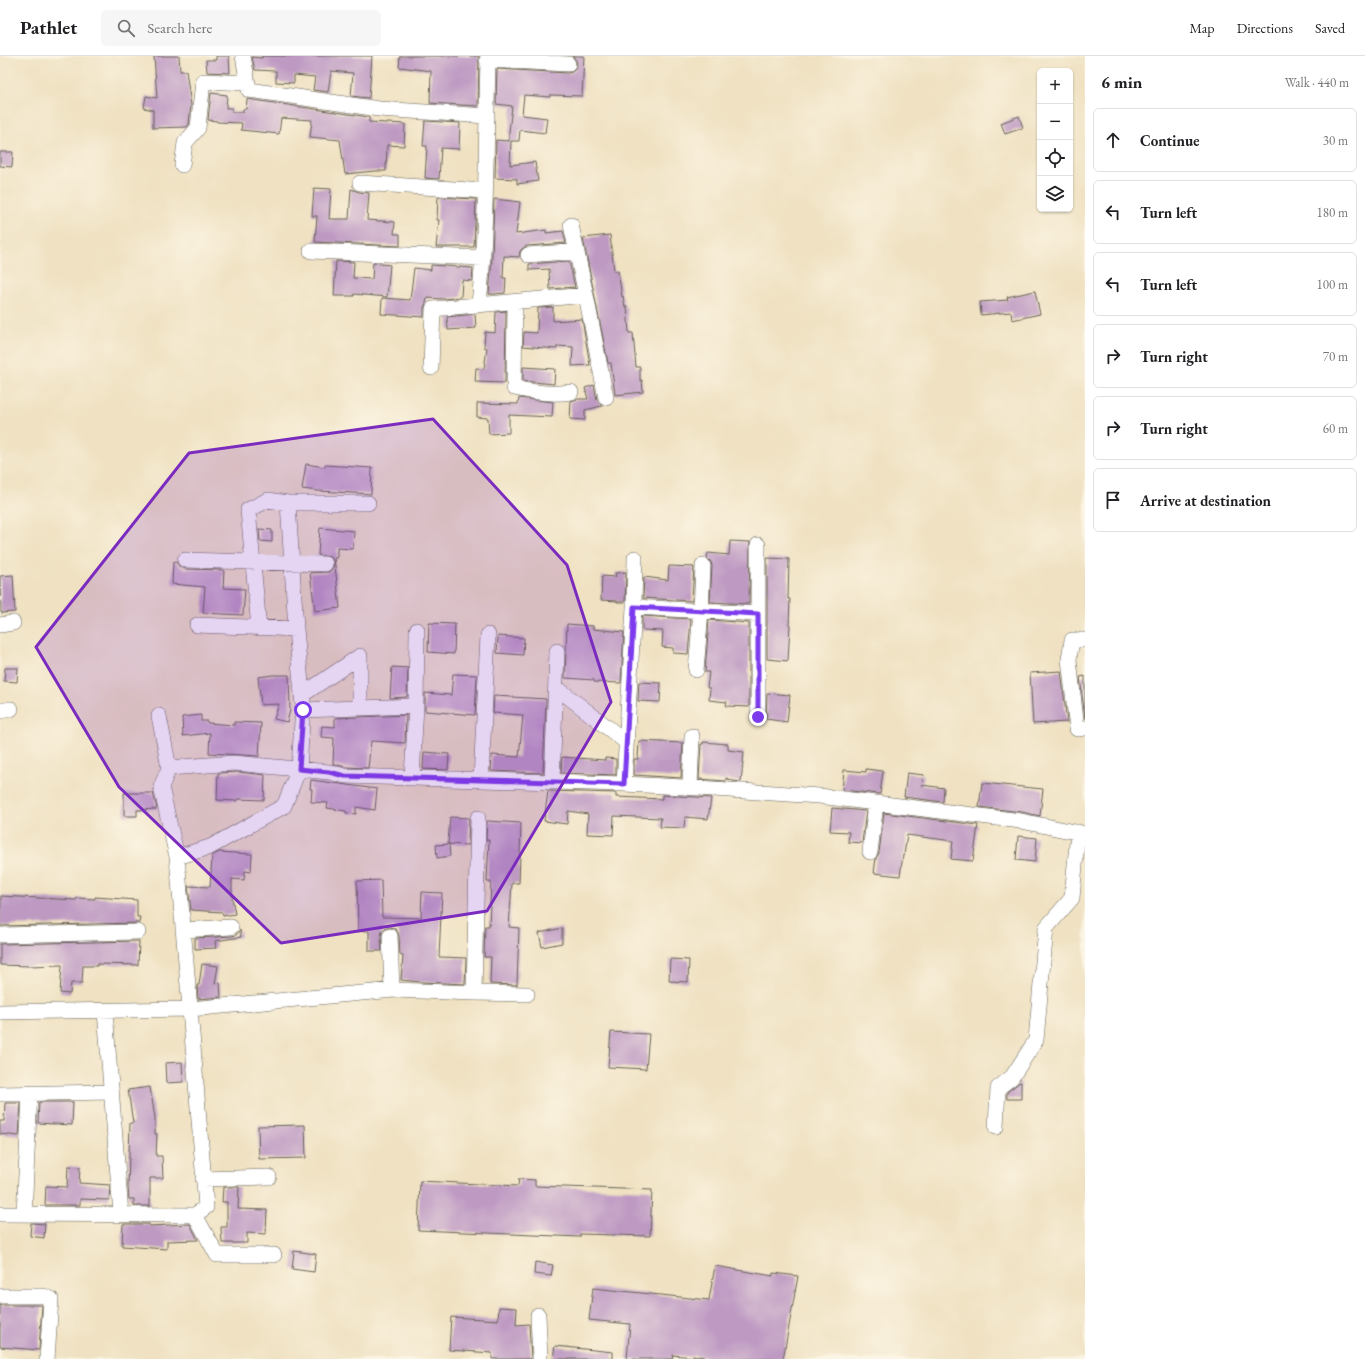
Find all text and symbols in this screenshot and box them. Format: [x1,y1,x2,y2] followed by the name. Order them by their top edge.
[101,10,381,46] search box
[20,15,77,40] text: Pathlet
[115,17,137,39] icon: search
[147,18,212,37] text: Search here
[1189,19,1215,37] text: Map
[1237,19,1293,37] text: Directions
[1315,19,1345,37] text: Saved
[1037,68,1073,212] map controls
[1037,68,1073,104] button: +
[1101,71,1142,93] text: 6 min
[1285,74,1349,91] text: Walk · 440 m
[1037,104,1073,140] button: −
[1102,129,1124,151] icon: ahead
[1140,131,1200,150] text: Continue
[1323,132,1348,149] text: 30 m
[1037,140,1073,176] button: locate
[1037,176,1073,212] button: layers
[1102,201,1124,223] icon: left
[1140,203,1197,222] text: Turn left
[1317,204,1348,221] text: 180 m
[1102,273,1124,295] icon: left
[1140,275,1197,294] text: Turn left
[1317,276,1348,293] text: 100 m
[1102,345,1124,367] icon: right
[1140,347,1208,366] text: Turn right
[1323,348,1348,365] text: 70 m
[1102,417,1124,439] icon: right
[1140,419,1208,438] text: Turn right
[1323,420,1348,437] text: 60 m
[1102,489,1124,511] icon: arrive
[1140,491,1271,510] text: Arrive at destination
[294,701,312,719] route start
[749,708,767,726] route end

